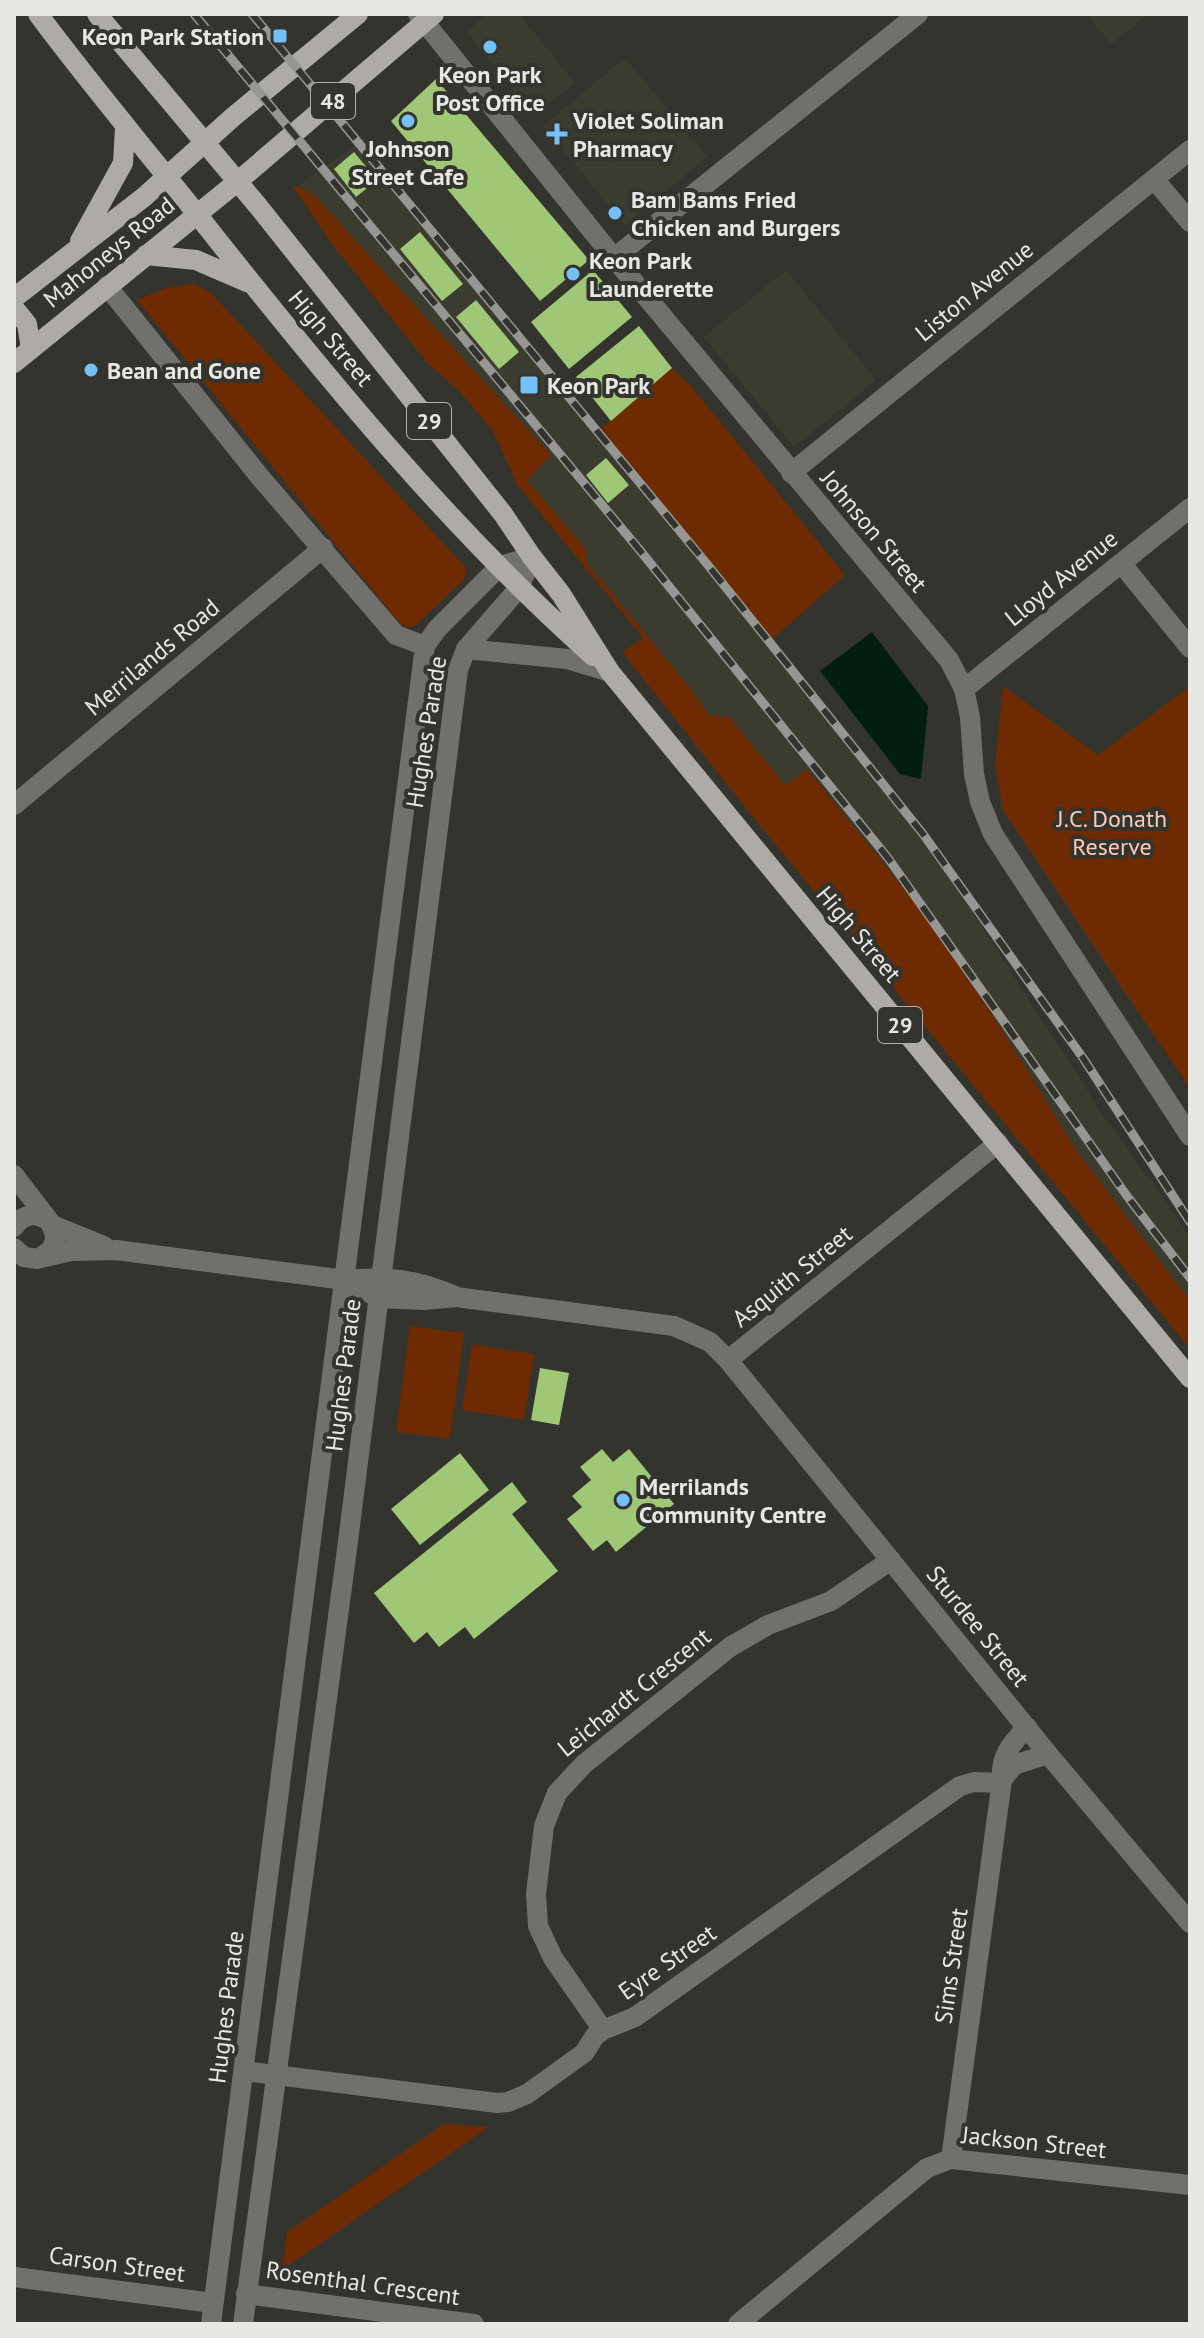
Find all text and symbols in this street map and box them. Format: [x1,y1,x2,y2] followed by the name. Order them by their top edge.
[82,21,264,52] place label: Keon Park Station
[271,27,289,45] marker: Keon Park Station
[481,38,499,56] marker: Keon Park Post Office
[435,59,545,118] place label: Keon Park Post Office
[311,83,355,119] road number: 48
[572,105,724,164] place label: Violet Soliman Pharmacy
[399,112,417,130] marker: Johnson Street Cafe
[548,125,566,143] marker: Violet Soliman Pharmacy
[352,133,464,192] place label: Johnson Street Cafe
[631,184,840,243] place label: Bam Bams Fried Chicken and Burgers
[37,190,181,314] street label: Mahoneys Road
[606,204,624,222] marker: Bam Bams Fried Chicken and Burgers
[909,234,1039,348] street label: Liston Avenue
[589,245,714,304] place label: Keon Park Launderette
[564,265,582,283] marker: Keon Park Launderette
[282,283,380,393] street label: High Street
[107,355,261,386] place label: Bean and Gone
[82,361,100,379] marker: Bean and Gone
[547,370,650,401] place label: Keon Park
[518,374,540,396] marker: Keon Park
[407,403,451,439] road number: 29
[813,463,934,598] street label: Johnson Street
[998,523,1124,633] street label: Lloyd Avenue
[78,592,226,722] street label: Merrilands Road
[399,654,453,810] street label: Hughes Parade
[1056,803,1167,862] park label: J.C. Donath Reserve
[810,879,908,989] street label: High Street
[878,1007,922,1043] road number: 29
[726,1218,858,1334] street label: Asquith Street
[318,1297,368,1453] street label: Hughes Parade
[639,1471,827,1530] place label: Merrilands Community Centre
[614,1491,632,1509] marker: Merrilands Community Centre
[920,1559,1036,1693] street label: Sturdee Street
[551,1621,717,1763] street label: Leichardt Crescent
[928,1906,974,2026] street label: Sims Street
[612,1917,722,2007] street label: Eyre Street
[201,1929,251,2085] street label: Hughes Parade
[959,2119,1108,2165] street label: Jackson Street
[47,2239,187,2289] street label: Carson Street
[264,2254,462,2312] street label: Rosenthal Crescent

